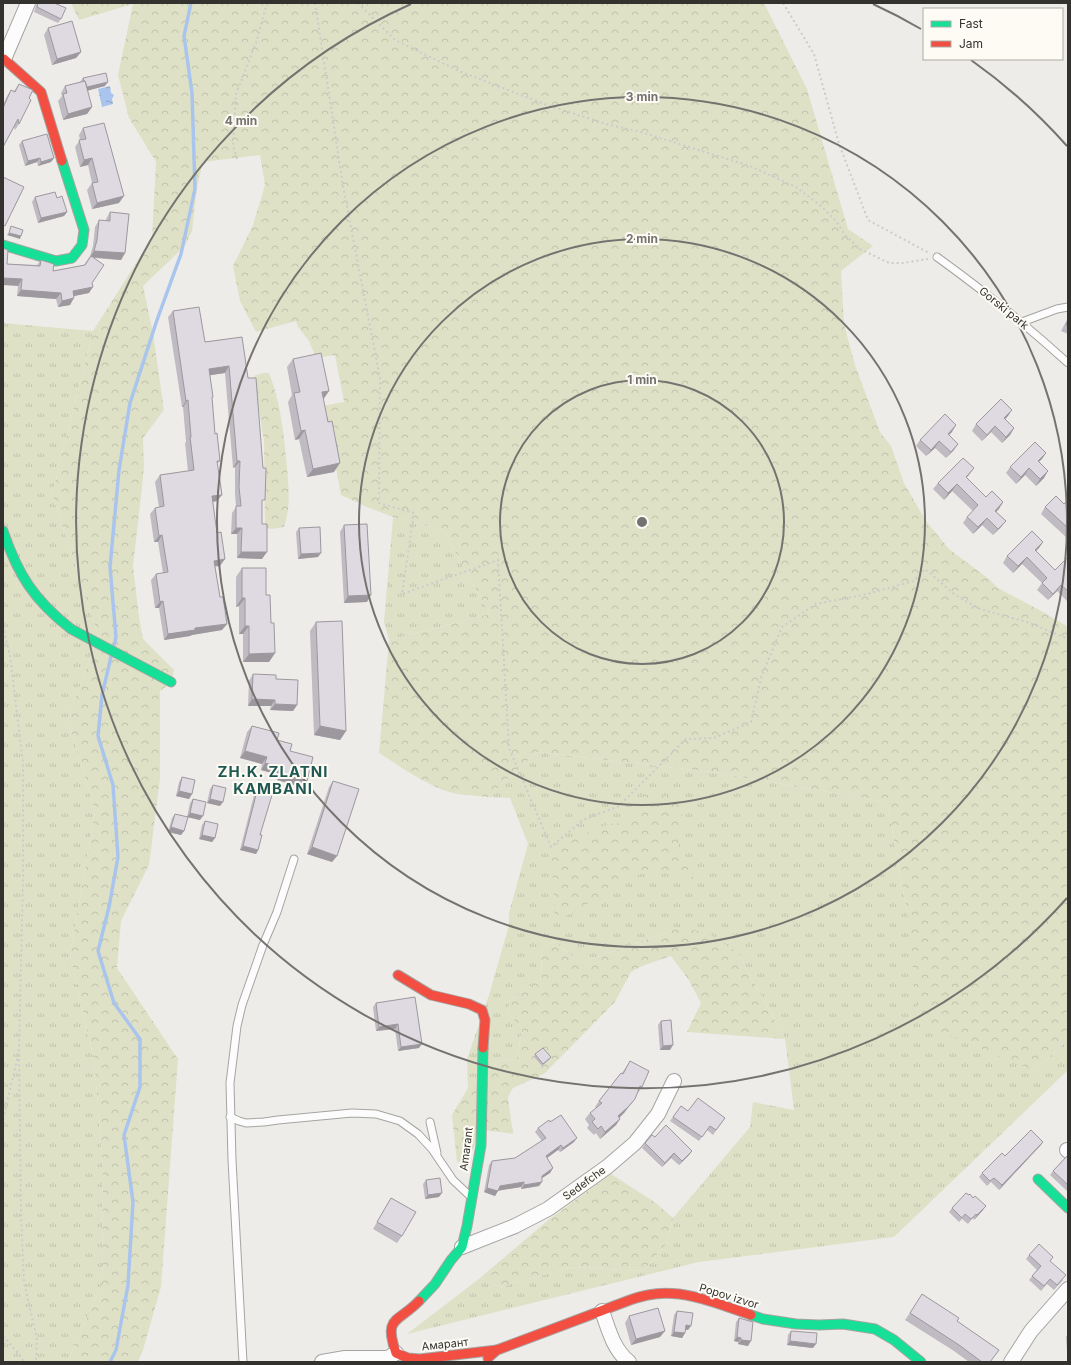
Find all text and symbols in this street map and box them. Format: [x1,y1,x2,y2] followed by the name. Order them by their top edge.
[923,8,1063,60] legend
[959,16,983,31] text: Fast
[959,36,983,51] text: Jam
[626,89,658,104] text: 3 min
[225,113,257,128] text: 4 min
[626,231,658,246] text: 2 min
[976,284,1032,332] street label: Gorski park
[627,372,657,387] text: 1 min
[635,515,649,529] centre of rings
[217,762,329,798] district label: ZH.K. ZLATNI KAMBANI
[456,1126,476,1172] street label: Amarant
[560,1163,608,1203] street label: Sedefche
[698,1280,760,1312] street label: Popov izvor
[421,1334,470,1353] street label: Амарант

